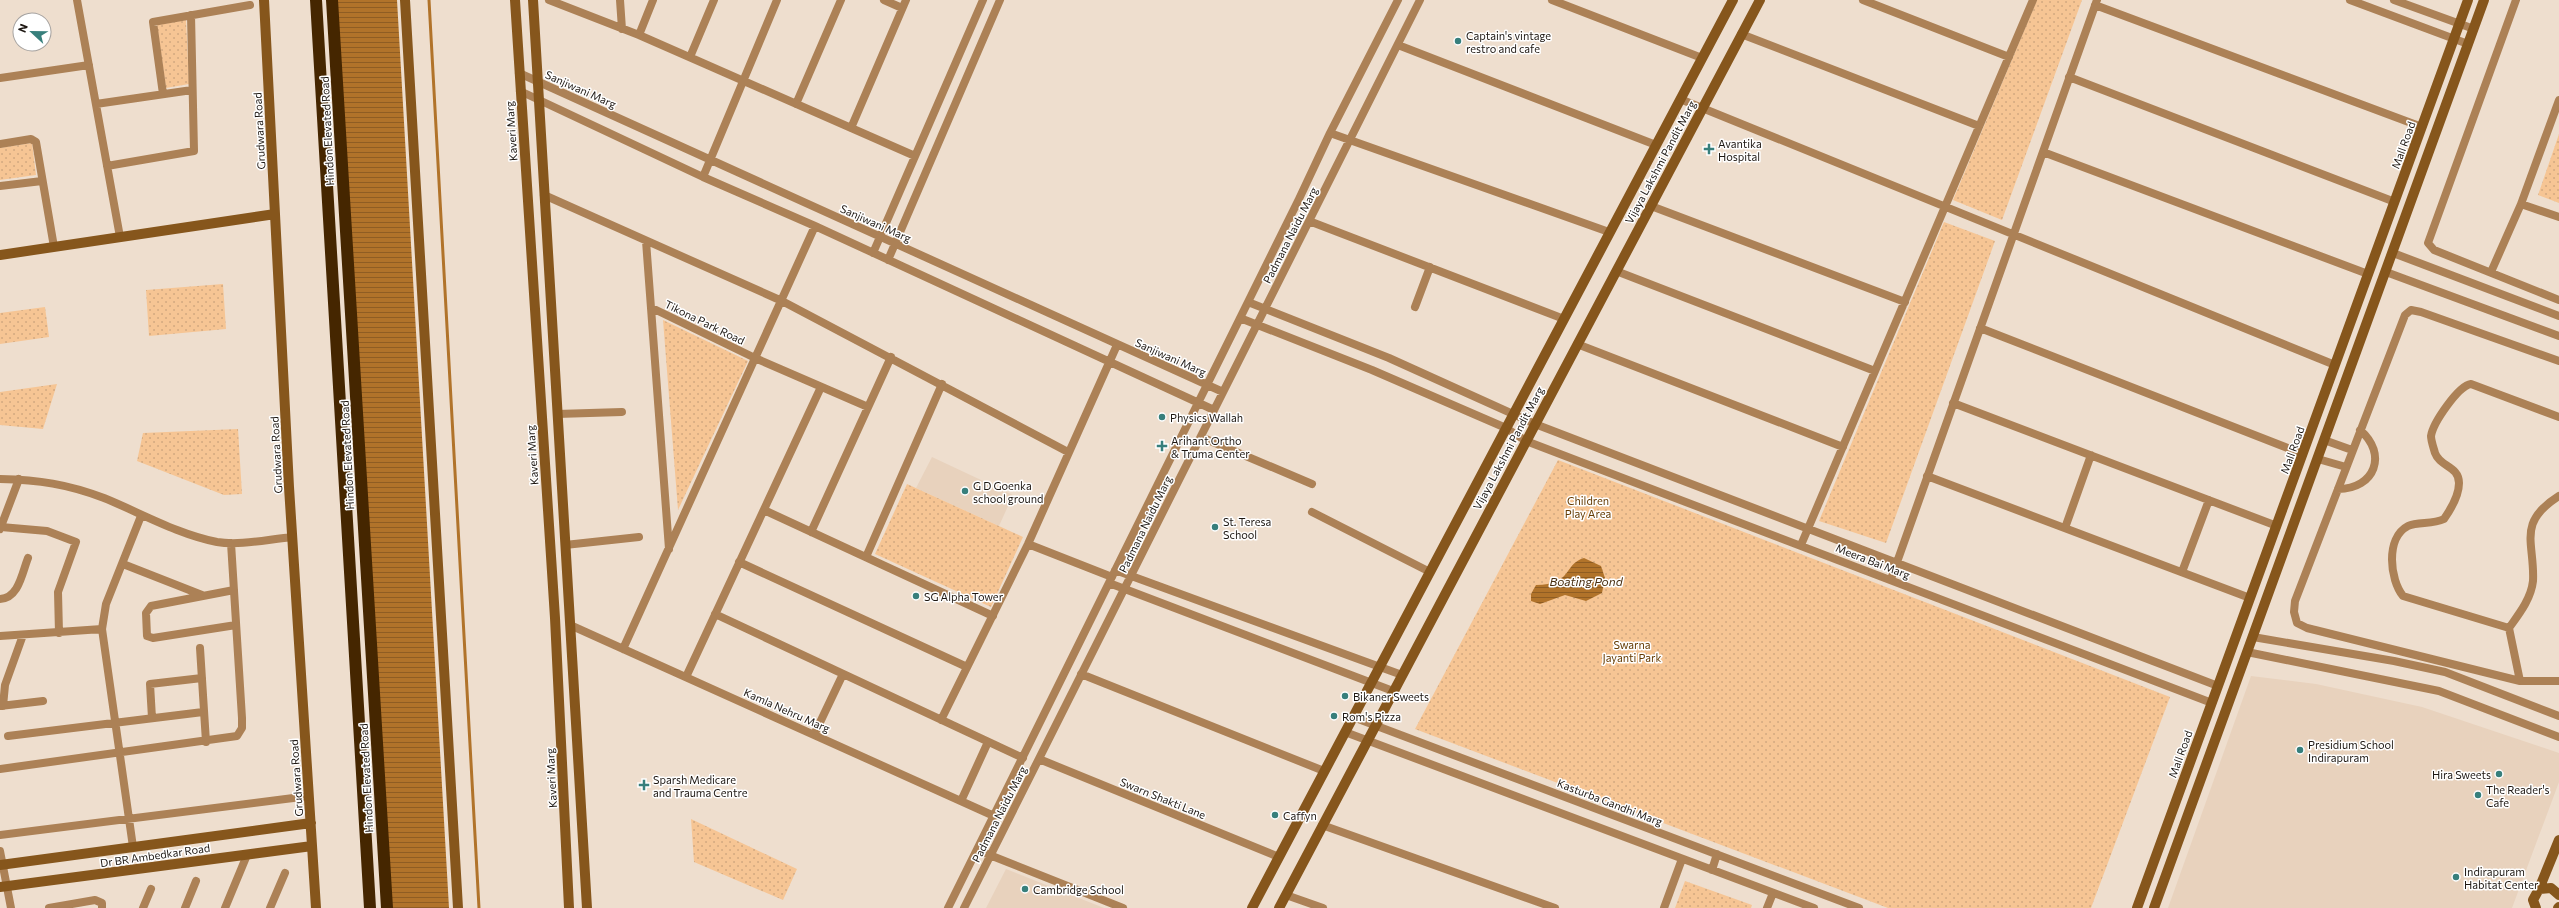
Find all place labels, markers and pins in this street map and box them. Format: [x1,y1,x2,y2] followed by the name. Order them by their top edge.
[1466,29,1551,55] place label: Captain's vintage restro and cafe
[1453,36,1463,46] marker: Captain's vintage restro and cafe
[1718,137,1762,163] place label: Avantika Hospital
[1703,143,1715,155] marker: Avantika Hospital
[1170,411,1243,424] place label: Physics Wallah
[1157,412,1167,422] marker: Physics Wallah
[1171,434,1250,460] place label: Arihant Ortho & Truma Center
[1156,440,1168,452] marker: Arihant Ortho & Truma Center
[973,479,1043,505] place label: G D Goenka school ground
[960,486,970,496] marker: G D Goenka school ground
[1223,515,1271,541] place label: St. Teresa School
[1210,522,1220,532] marker: St. Teresa School
[924,590,1004,603] place label: SG Alpha Tower
[911,591,921,601] marker: SG Alpha Tower
[1353,690,1429,703] place label: Bikaner Sweets
[1340,691,1350,701] marker: Bikaner Sweets
[1342,710,1401,723] place label: Rom's Pizza
[1329,711,1339,721] marker: Rom's Pizza
[2308,738,2394,764] place label: Presidium School Indirapuram
[2295,745,2305,755] marker: Presidium School Indirapuram
[2432,768,2491,781] place label: Hira Sweets
[2494,769,2504,779] marker: Hira Sweets
[653,773,748,799] place label: Sparsh Medicare and Trauma Centre
[638,779,650,791] marker: Sparsh Medicare and Trauma Centre
[2486,783,2550,809] place label: The Reader's Cafe
[2473,790,2483,800] marker: The Reader's Cafe
[1283,809,1317,822] place label: Caffyn
[1270,810,1280,820] marker: Caffyn
[2464,865,2539,891] place label: Indirapuram Habitat Center
[2451,872,2461,882] marker: Indirapuram Habitat Center
[1033,883,1124,896] place label: Cambridge School
[1020,884,1030,894] marker: Cambridge School

